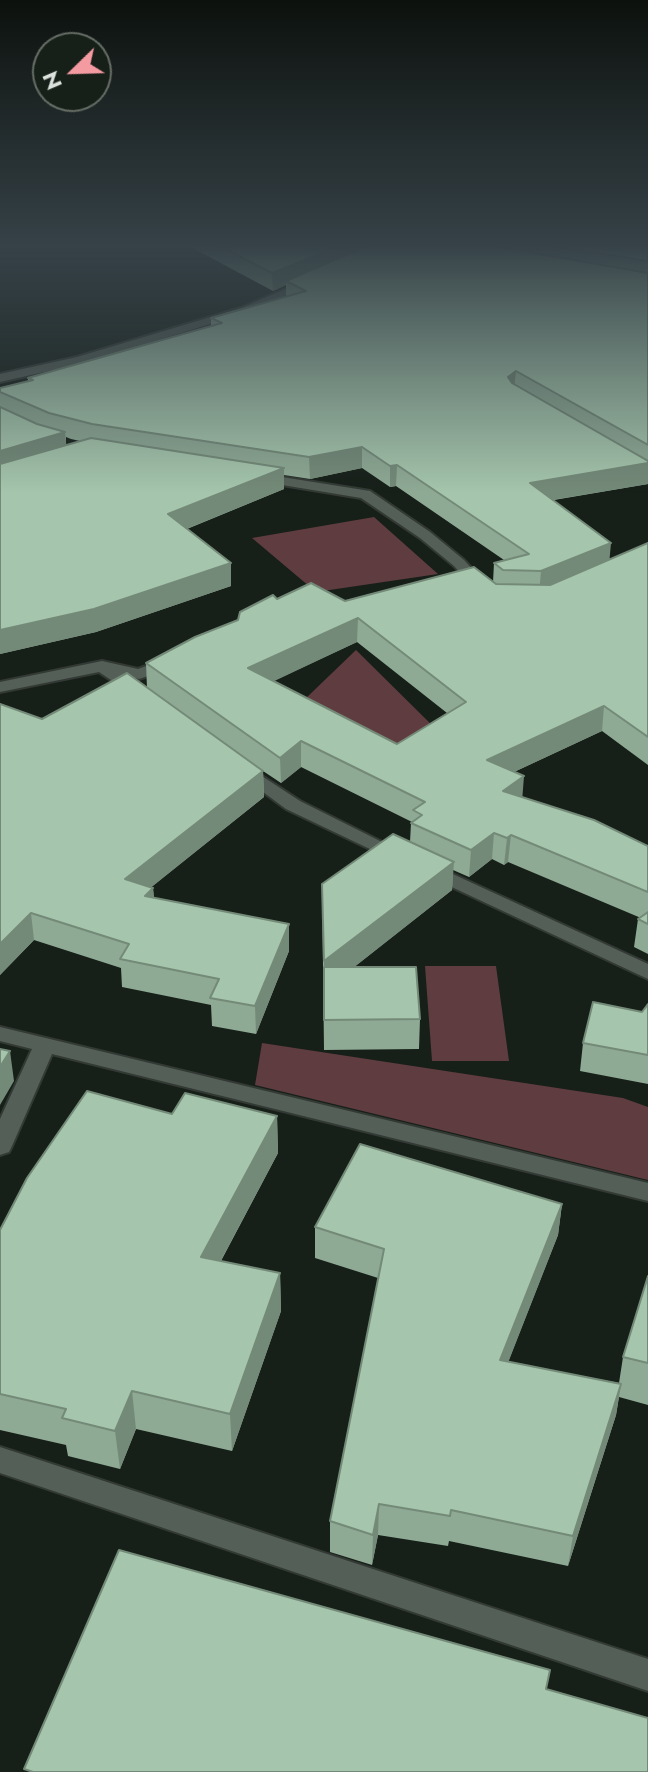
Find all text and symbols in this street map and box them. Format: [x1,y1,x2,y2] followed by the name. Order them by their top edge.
[32,32,112,112] north arrow
[34,66,70,95] text: N

